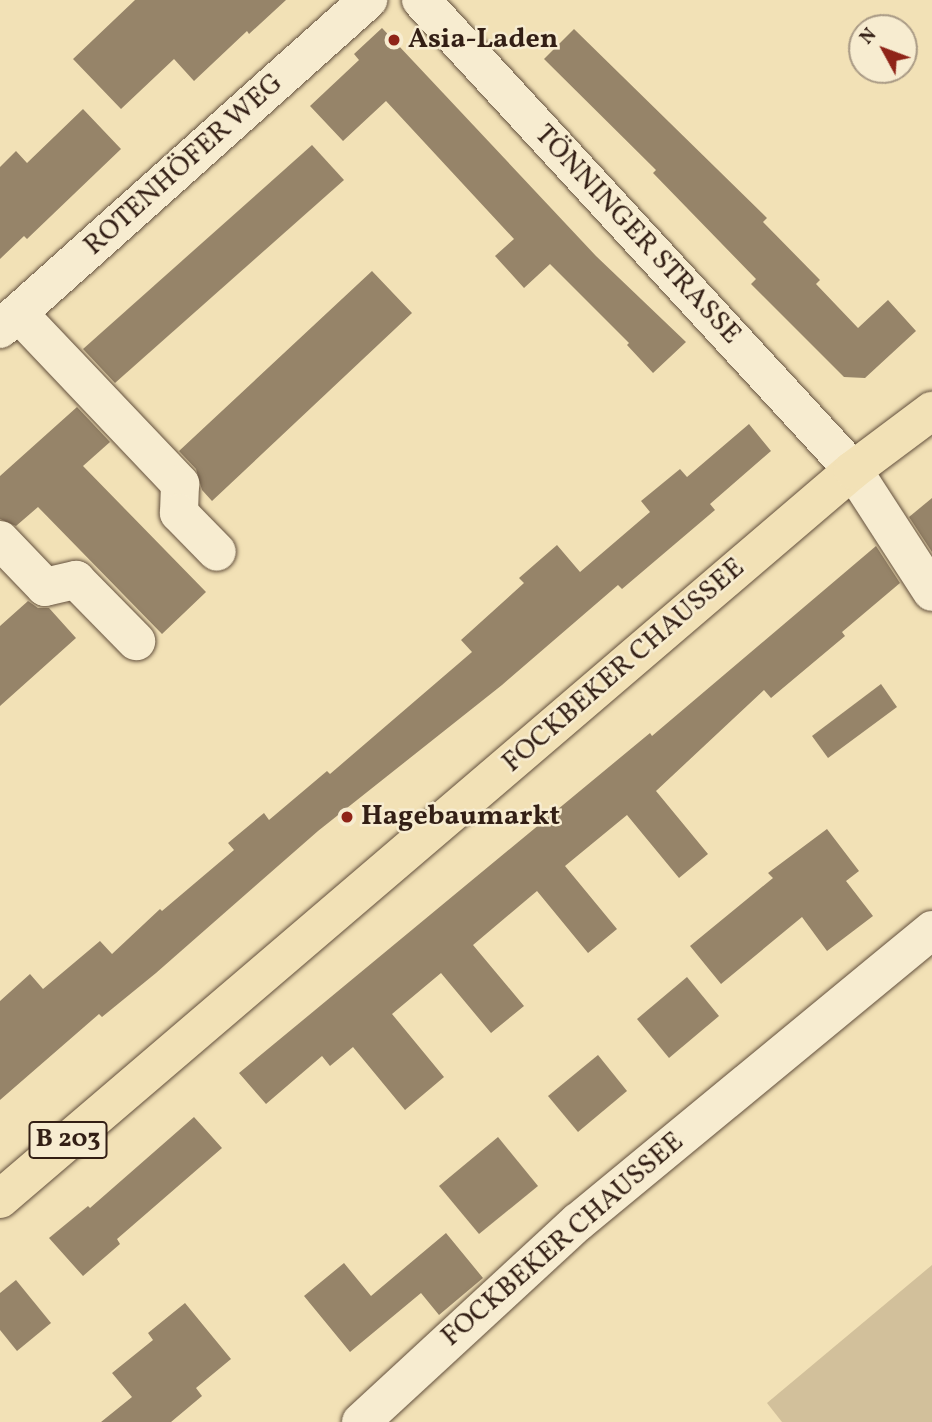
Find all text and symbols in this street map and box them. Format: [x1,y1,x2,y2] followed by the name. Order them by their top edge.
[848,14,918,84] north arrow
[408,23,558,57] place label: Asia-Laden
[854,23,883,50] text: N
[386,32,402,48] marker: Asia-Laden
[77,67,291,263] street label: ROTENHÖFER WEG
[527,118,747,352] street label: TÖNNINGER STRASSE
[496,552,752,780] street label: FOCKBEKER CHAUSSEE
[361,800,560,834] place label: Hagebaumarkt
[339,809,355,825] marker: Hagebaumarkt
[28,1118,108,1162] road number: B 203
[435,1126,691,1354] street label: FOCKBEKER CHAUSSEE

